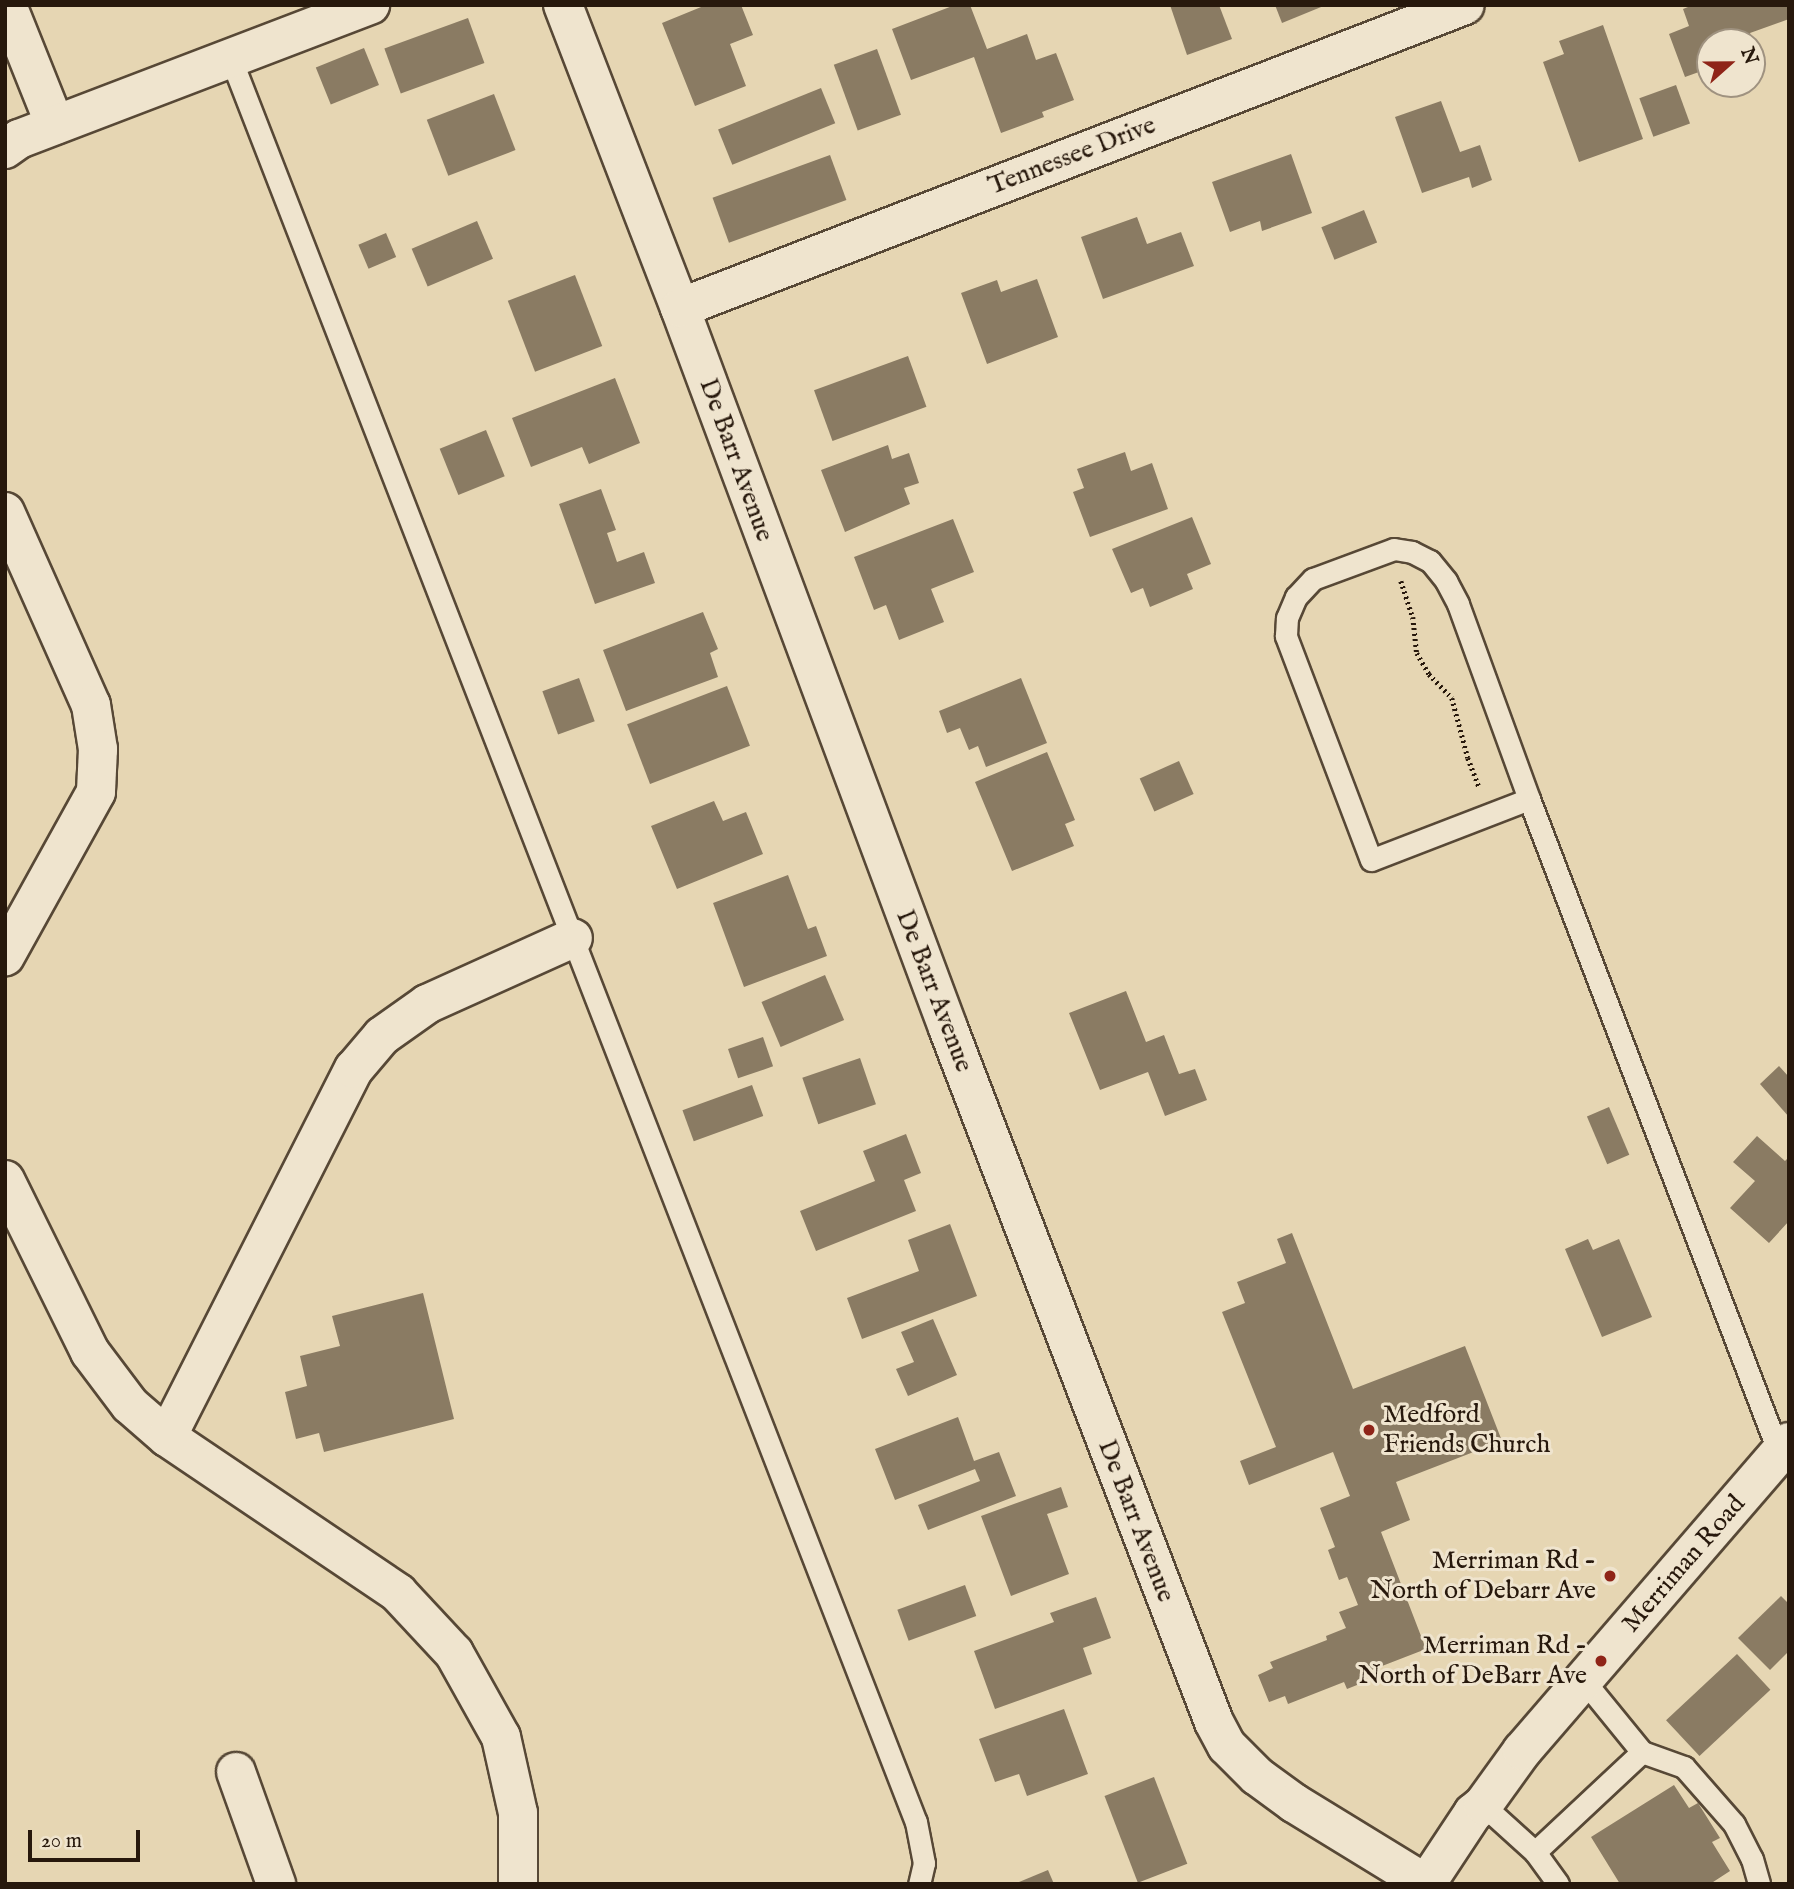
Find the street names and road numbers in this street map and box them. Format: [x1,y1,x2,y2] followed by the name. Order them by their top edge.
[984,110,1160,202] street label: Tennessee Drive
[692,374,780,546] street label: De Barr Avenue
[889,906,979,1076] street label: De Barr Avenue
[1091,1436,1181,1606] street label: De Barr Avenue
[1616,1489,1752,1639] street label: Merriman Road

